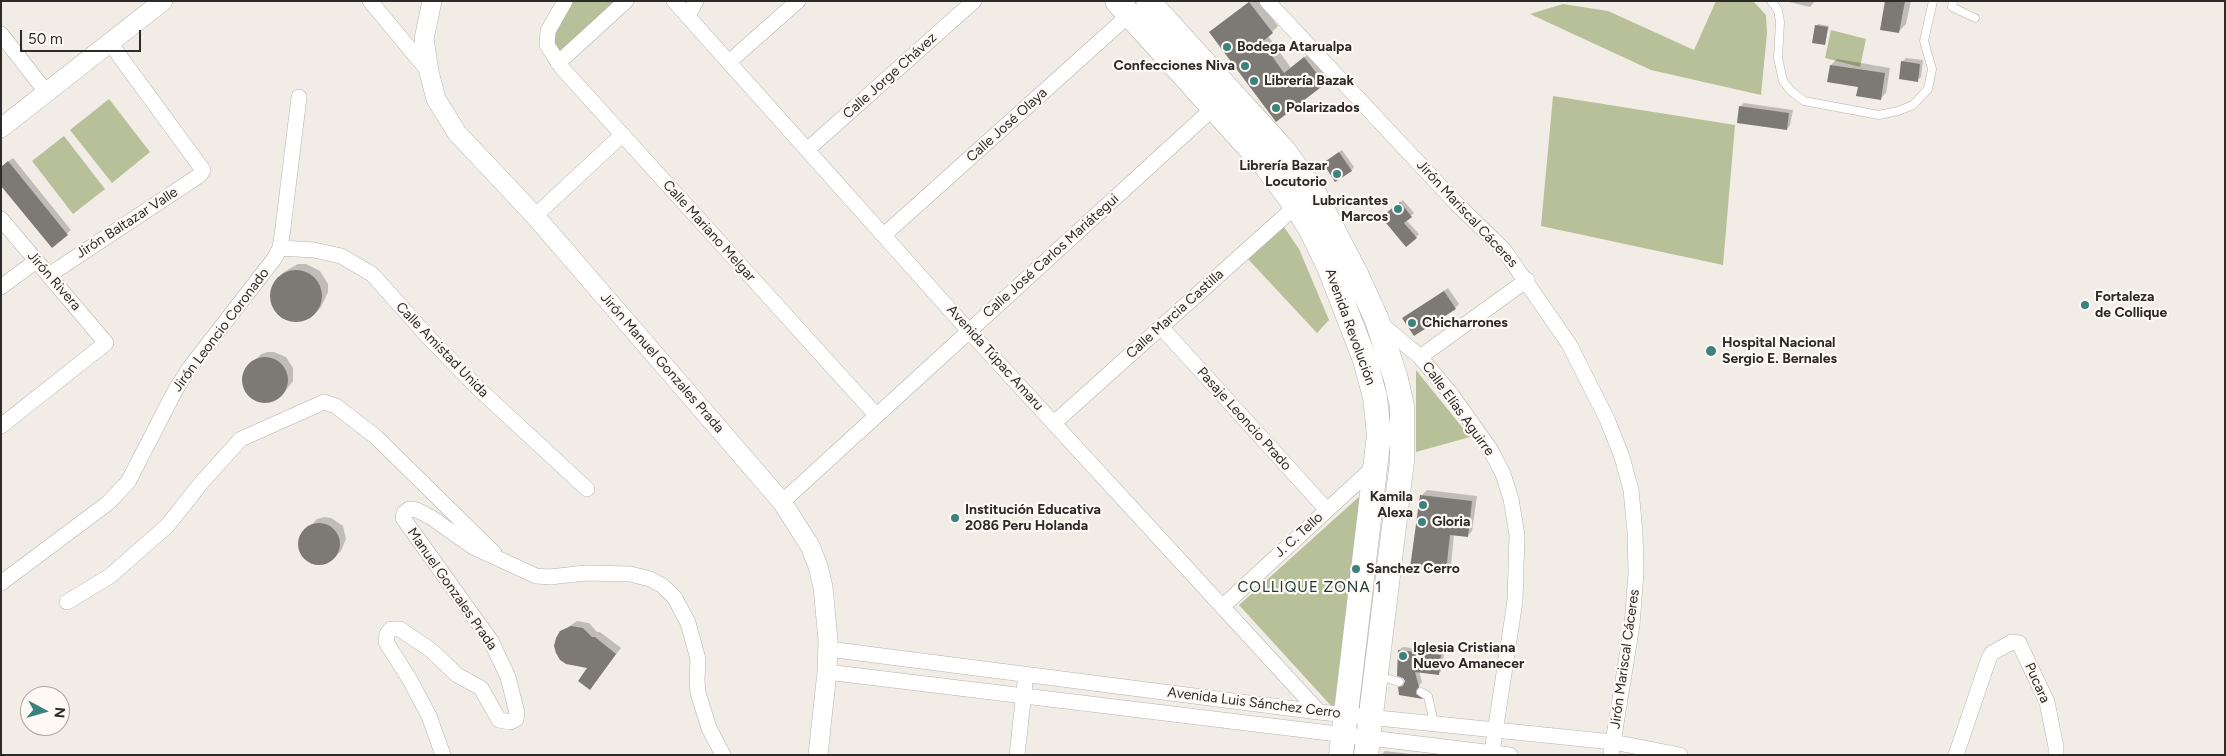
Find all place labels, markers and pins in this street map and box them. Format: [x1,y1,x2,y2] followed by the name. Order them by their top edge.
[1237,39,1352,55] place label: Bodega Atarualpa
[1221,41,1233,53] marker: Bodega Atarualpa
[1114,58,1235,74] place label: Confecciones Niva
[1239,60,1251,72] marker: Confecciones Niva
[1264,73,1354,89] place label: Librería Bazak
[1248,75,1260,87] marker: Librería Bazak
[1286,100,1359,116] place label: Polarizados
[1270,102,1282,114] marker: Polarizados
[1239,158,1327,190] place label: Librería Bazar Locutorio
[1331,168,1343,180] marker: Librería Bazar Locutorio
[1312,193,1388,226] place label: Lubricantes Marcos
[1392,203,1404,215] marker: Lubricantes Marcos
[2095,289,2167,322] place label: Fortaleza de Collique
[2079,299,2091,311] marker: Fortaleza de Collique
[1422,315,1508,331] place label: Chicharrones
[1406,317,1418,329] marker: Chicharrones
[1722,335,1837,368] place label: Hospital Nacional Sergio E. Bernales
[1704,344,1718,358] marker: Hospital Nacional Sergio E. Bernales
[1370,489,1413,522] place label: Kamila Alexa
[1417,499,1429,511] marker: Kamila Alexa
[965,502,1101,534] place label: Institución Educativa 2086 Peru Holanda
[949,512,961,524] marker: Institución Educativa 2086 Peru Holanda
[1432,514,1470,530] place label: Gloria
[1416,516,1428,528] marker: Gloria
[1366,561,1460,577] place label: Sanchez Cerro
[1350,563,1362,575] marker: Sanchez Cerro
[1413,640,1524,672] place label: Iglesia Cristiana Nuevo Amanecer
[1397,650,1409,662] marker: Iglesia Cristiana Nuevo Amanecer

